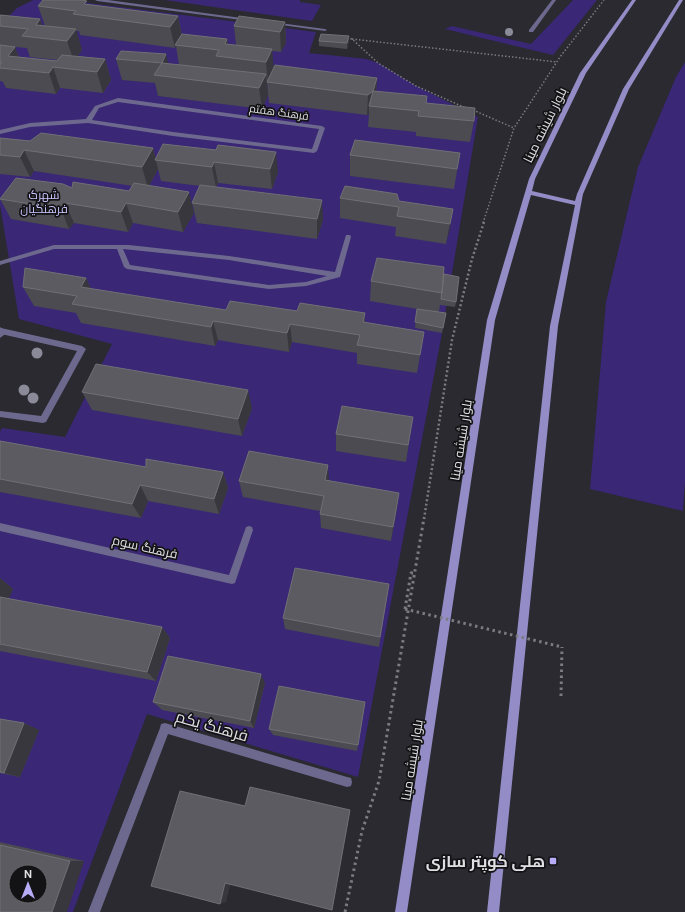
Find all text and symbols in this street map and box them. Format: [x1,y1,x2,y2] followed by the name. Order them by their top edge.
[519,84,571,166] street label: بلوار شیشه مینا
[248,101,310,124] street label: فرهنگ هفتم
[20,187,68,217] district label: شهرک فرهنگیان
[446,398,476,482] street label: بلوار شیشه مینا
[110,531,179,564] street label: فرهنگ سوم
[173,706,251,747] street label: فرهنگ یکم
[397,718,427,802] street label: بلوار شیشه مینا
[426,851,545,873] place label: هلی کوپتر سازی
[548,856,558,866] marker: هلی کوپتر سازی
[8,864,48,904] north arrow
[24,867,32,881] text: N

